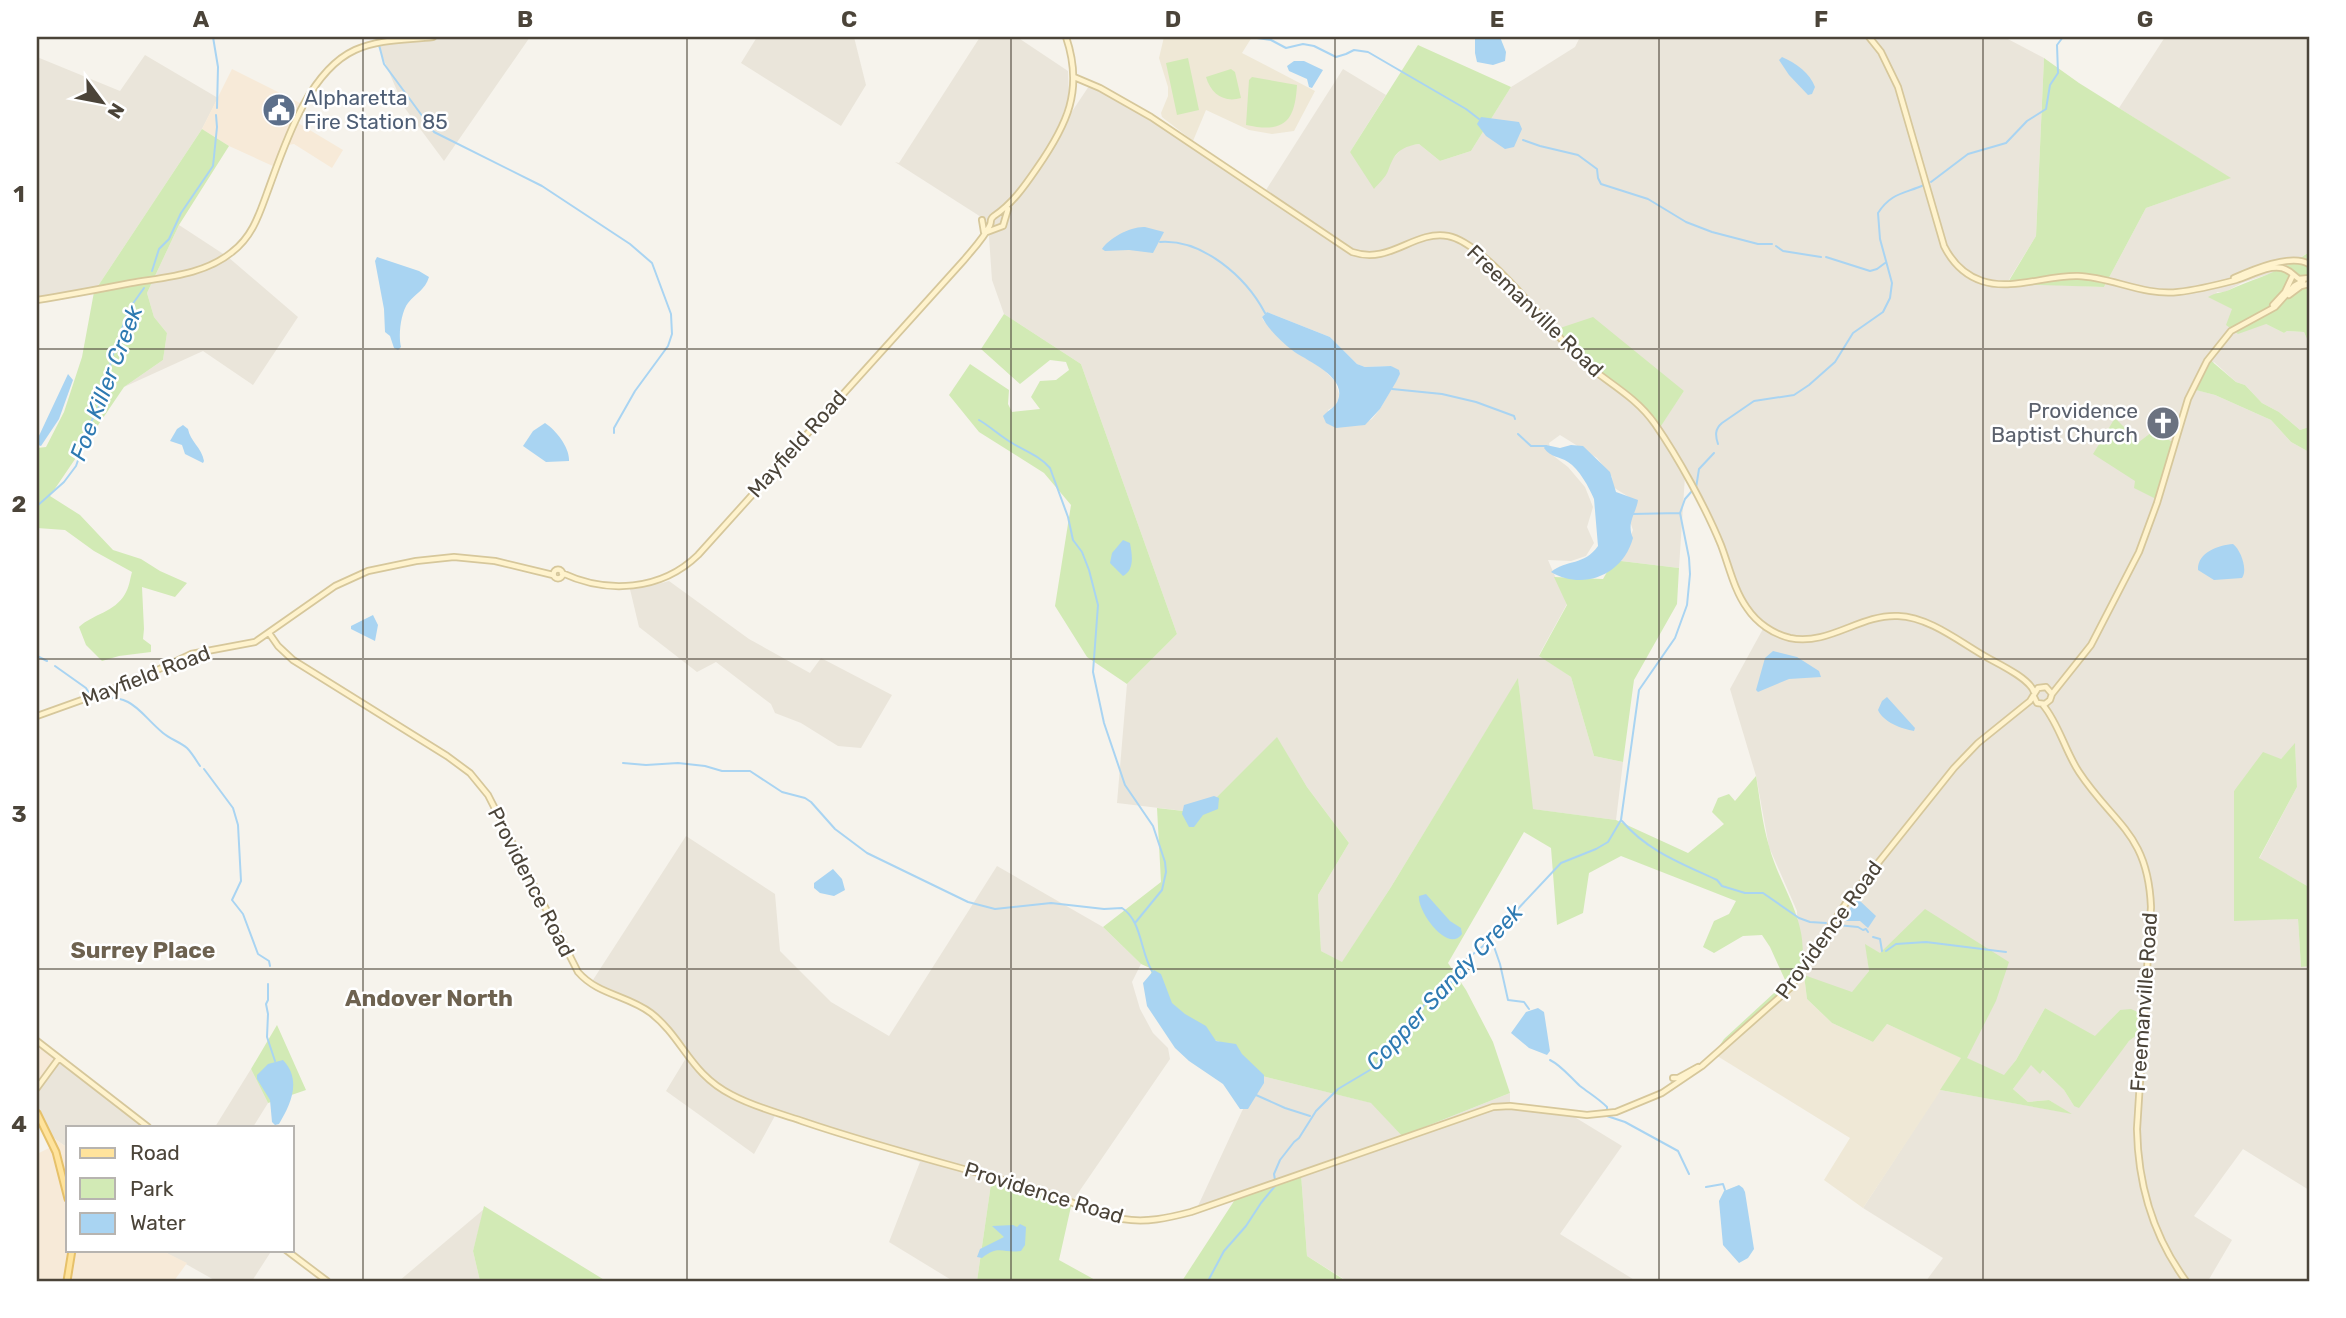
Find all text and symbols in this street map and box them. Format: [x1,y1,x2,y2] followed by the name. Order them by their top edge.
[193,5,210,33] text: A
[517,5,533,33] text: B
[841,5,857,33] text: C
[1165,5,1181,33] text: D
[1490,5,1504,33] text: E
[1814,5,1828,33] text: F
[2137,5,2153,33] text: G
[66,66,136,136] north arrow
[304,85,448,134] place label: Alpharetta Fire Station 85
[260,91,298,129] public building icon: Alpharetta Fire Station 85
[103,99,129,123] text: N
[13,180,25,208] text: 1
[1462,239,1609,382] street label: Freemanville Road
[64,301,149,464] water label: Foe Killer Creek
[742,385,851,502] street label: Mayfield Road
[1991,398,2138,447] place label: Providence Baptist Church
[2144,404,2182,442] church icon: Providence Baptist Church
[12,490,26,518] text: 2
[78,640,214,711] street label: Mayfield Road
[11,800,27,828] text: 3
[483,803,580,961] street label: Providence Road
[1770,856,1887,1004] street label: Providence Road
[1360,897,1529,1076] water label: Copper Sandy Creek
[2125,912,2162,1092] street label: Freemanville Road
[71,936,215,964] district label: Surrey Place
[345,984,513,1012] district label: Andover North
[11,1110,27,1138] text: 4
[66,1126,294,1252] legend
[130,1140,180,1165] text: Road
[962,1156,1127,1229] street label: Providence Road
[130,1176,174,1201] text: Park
[130,1210,186,1235] text: Water

